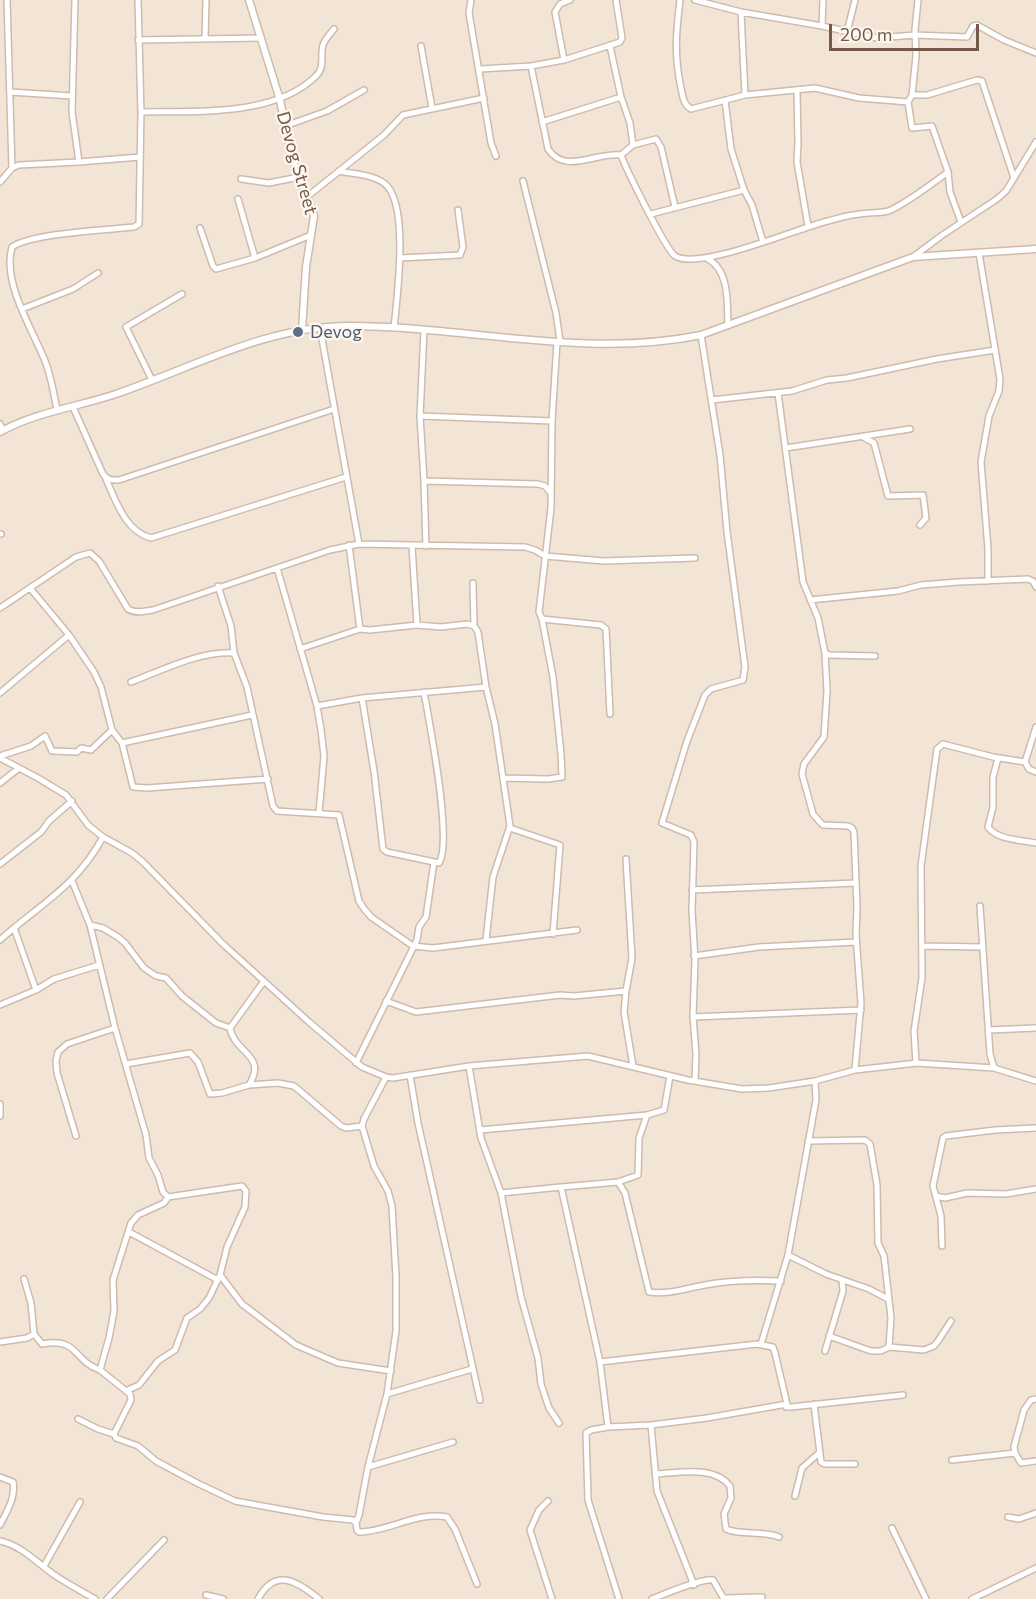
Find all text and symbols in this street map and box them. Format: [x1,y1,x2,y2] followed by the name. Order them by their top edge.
[832,12,982,50] scale bar
[840,23,893,45] text: 200 m
[272,109,322,217] street label: Devog Street
[310,321,362,343] place label: Devog
[291,325,305,339] marker: Devog

